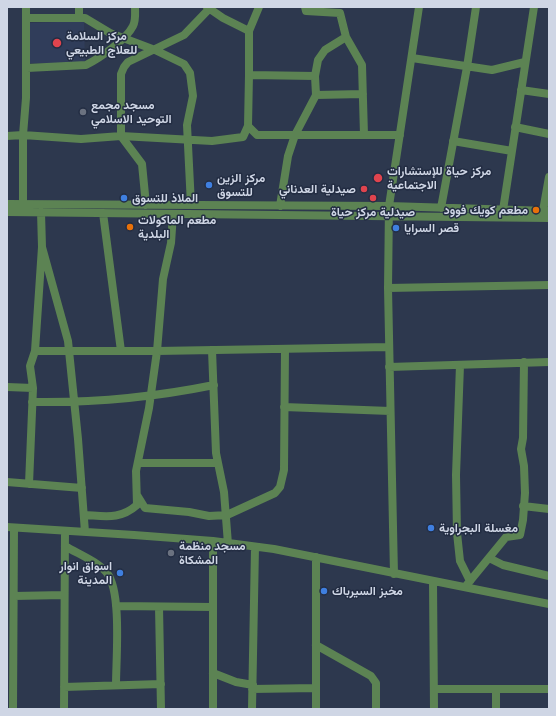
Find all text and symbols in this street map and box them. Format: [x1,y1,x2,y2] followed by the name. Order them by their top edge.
[66,29,137,57] place label: مركز السلامة للعلاج الطبيعي
[51,37,63,49] marker: مركز السلامة للعلاج الطبيعي
[91,98,172,126] place label: مسجد مجمع التوحيد الاسلامي
[78,107,88,117] marker: مسجد مجمع التوحيد الاسلامي
[387,164,491,192] place label: مركز حياة للإستشارات الاجتماعية
[217,171,265,199] place label: مركز الزين للتسوق
[372,172,384,184] marker: مركز حياة للإستشارات الاجتماعية
[204,180,214,190] marker: مركز الزين للتسوق
[279,182,356,196] place label: صيدلية العدناني
[359,184,369,194] marker: صيدلية العدناني
[132,191,198,205] place label: الملاذ للتسوق
[119,193,129,203] marker: الملاذ للتسوق
[368,193,378,203] marker: صيدلية مركز حياة
[444,203,528,217] place label: مطعم كويك فوود
[331,205,415,219] place label: صيدلية مركز حياة
[531,205,541,215] marker: مطعم كويك فوود
[138,213,216,241] place label: مطعم الماكولات البلدية
[404,221,459,235] place label: قصر السرايا
[125,222,135,232] marker: مطعم الماكولات البلدية
[391,223,401,233] marker: قصر السرايا
[439,521,518,535] place label: مغسلة البجراوية
[426,523,436,533] marker: مغسلة البجراوية
[179,539,246,567] place label: مسجد منظمة المشكاة
[166,548,176,558] marker: مسجد منظمة المشكاة
[59,559,112,587] place label: اسواق انوار المدينة
[115,568,125,578] marker: اسواق انوار المدينة
[332,584,403,598] place label: مخبز السيرباك
[319,586,329,596] marker: مخبز السيرباك

